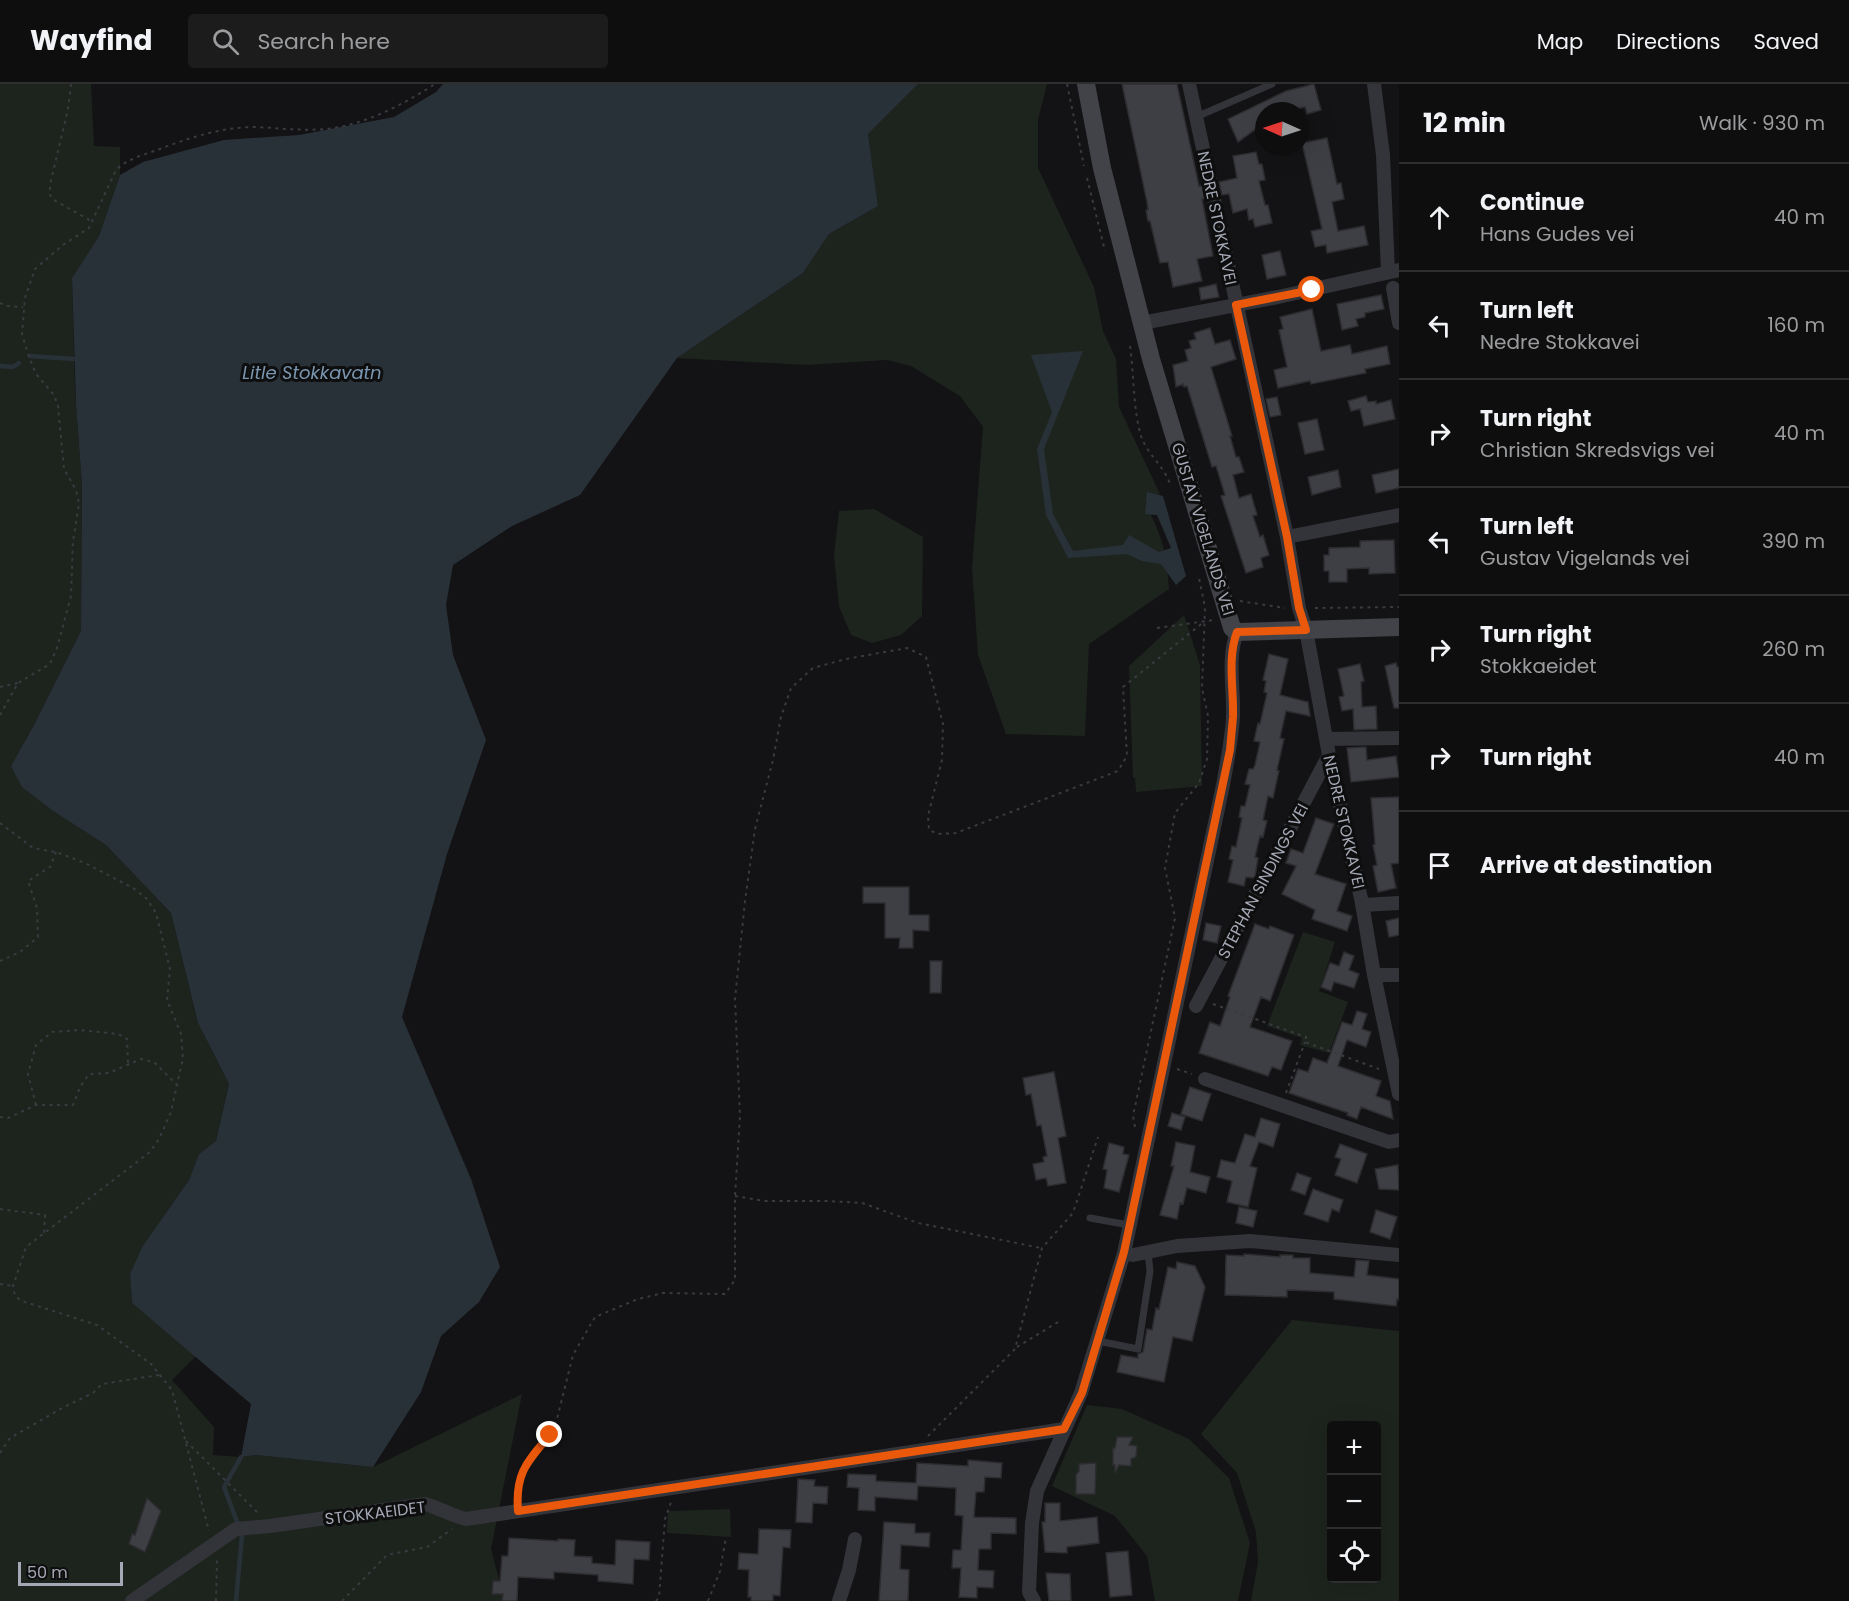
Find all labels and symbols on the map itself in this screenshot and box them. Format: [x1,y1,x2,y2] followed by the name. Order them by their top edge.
[1255,102,1309,156] north arrow
[1192,149,1242,287] street label: NEDRE STOKKAVEI
[1298,276,1324,302] route start
[242,360,382,385] water label: Litle Stokkavatn
[1166,440,1240,618] street label: GUSTAV VIGELANDS VEI
[1317,753,1371,891] street label: NEDRE STOKKAVEI
[1212,799,1314,963] street label: STEPHAN SINDINGS VEI
[536,1421,562,1447] route end
[324,1495,427,1531] street label: STOKKAEIDET
[18,1559,123,1586] scale bar

